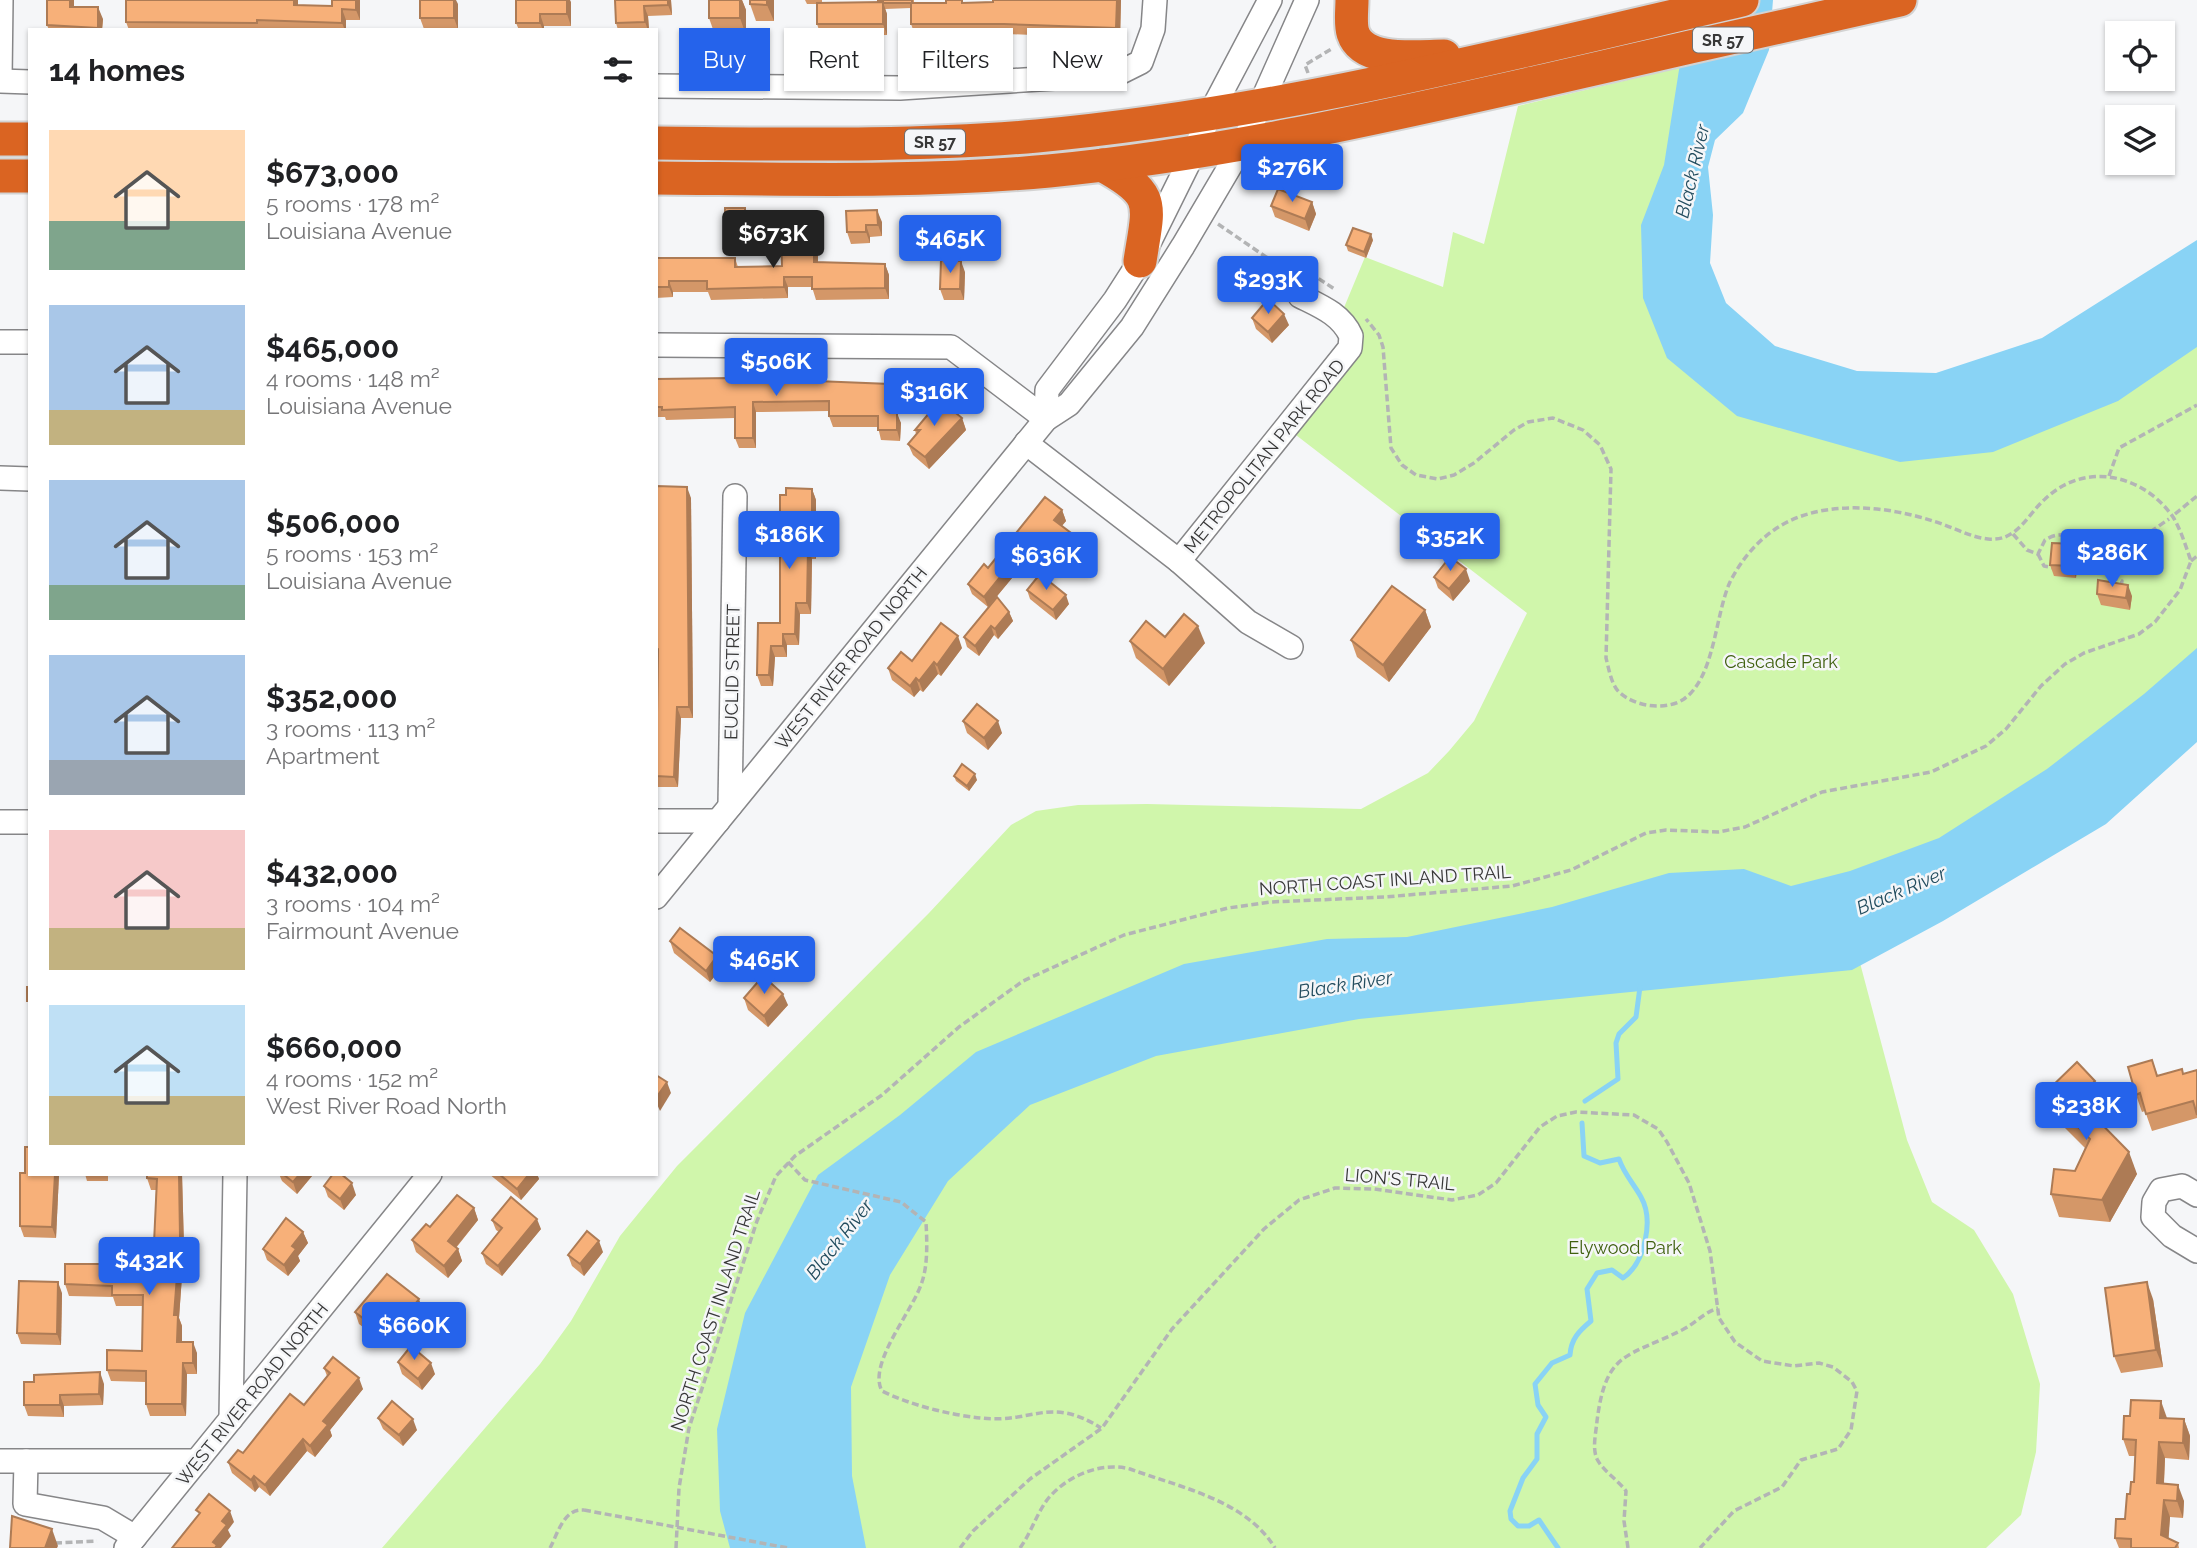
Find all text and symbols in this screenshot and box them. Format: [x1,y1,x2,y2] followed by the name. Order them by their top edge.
[2105,21,2175,175] map controls
[2105,21,2175,91] button: locate
[679,28,770,91] chip: Buy
[784,28,884,91] chip: Rent
[898,28,1013,91] chip: Filters
[1027,28,1127,91] chip: New
[1693,28,1753,52] road number: SR 57
[599,51,637,89] icon: filters
[49,53,185,88] text: 14 homes
[2105,105,2175,175] button: layers
[1671,121,1714,220] water label: Black River
[905,130,965,154] road number: SR 57
[1243,144,1341,204] pin: $276K
[1257,153,1327,180] text: $276K
[266,155,399,190] text: $673,000
[105,158,189,242] icon: home
[266,190,439,217] text: 5 rooms · 178 m²
[724,210,822,270] pin: $673K
[901,216,999,275] pin: $465K
[266,217,452,244] text: Louisiana Avenue
[738,219,808,246] text: $673K
[915,224,985,251] text: $465K
[1219,256,1317,316] pin: $293K
[1233,265,1303,292] text: $293K
[266,330,399,365] text: $465,000
[105,333,189,417] icon: home
[727,338,825,398] pin: $506K
[741,347,811,374] text: $506K
[1179,355,1349,557] street label: METROPOLITAN PARK ROAD
[266,365,440,392] text: 4 rooms · 148 m²
[885,368,983,428] pin: $316K
[900,377,968,404] text: $316K
[266,392,452,419] text: Louisiana Avenue
[266,505,401,540] text: $506,000
[105,508,189,592] icon: home
[740,512,838,571] pin: $186K
[1401,514,1499,573] pin: $352K
[754,520,824,547] text: $186K
[1416,522,1484,549] text: $352K
[2063,530,2161,589] pin: $286K
[997,532,1095,592] pin: $636K
[2077,538,2147,565] text: $286K
[266,540,438,567] text: 5 rooms · 153 m²
[1011,541,1081,568] text: $636K
[771,562,931,754] street label: WEST RIVER ROAD NORTH
[266,567,452,594] text: Louisiana Avenue
[720,604,744,740] street label: EUCLID STREET
[1724,651,1838,672] park label: Cascade Park
[266,680,397,715] text: $352,000
[105,683,189,767] icon: home
[266,715,435,742] text: 3 rooms · 113 m²
[266,742,380,769] text: Apartment
[266,855,398,890] text: $432,000
[105,858,189,942] icon: home
[1258,861,1512,899] street label: NORTH COAST INLAND TRAIL
[1853,861,1950,919] water label: Black River
[266,890,440,917] text: 3 rooms · 104 m²
[266,917,459,944] text: Fairmount Avenue
[715,936,813,996] pin: $465K
[729,945,799,972] text: $465K
[1296,965,1395,1002] water label: Black River
[266,1030,402,1065] text: $660,000
[105,1033,189,1117] icon: home
[266,1065,438,1092] text: 4 rooms · 152 m²
[2037,1082,2135,1142] pin: $238K
[2051,1091,2121,1118] text: $238K
[266,1092,507,1119] text: West River Road North
[1344,1164,1457,1194] street label: LION'S TRAIL
[666,1186,764,1433] street label: NORTH COAST INLAND TRAIL
[801,1194,878,1283] water label: Black River
[1568,1237,1682,1258] park label: Elywood Park
[100,1238,198,1297] pin: $432K
[115,1246,183,1273] text: $432K
[172,1298,332,1490] street label: WEST RIVER ROAD NORTH
[365,1302,463,1362] pin: $660K
[378,1311,450,1338] text: $660K

